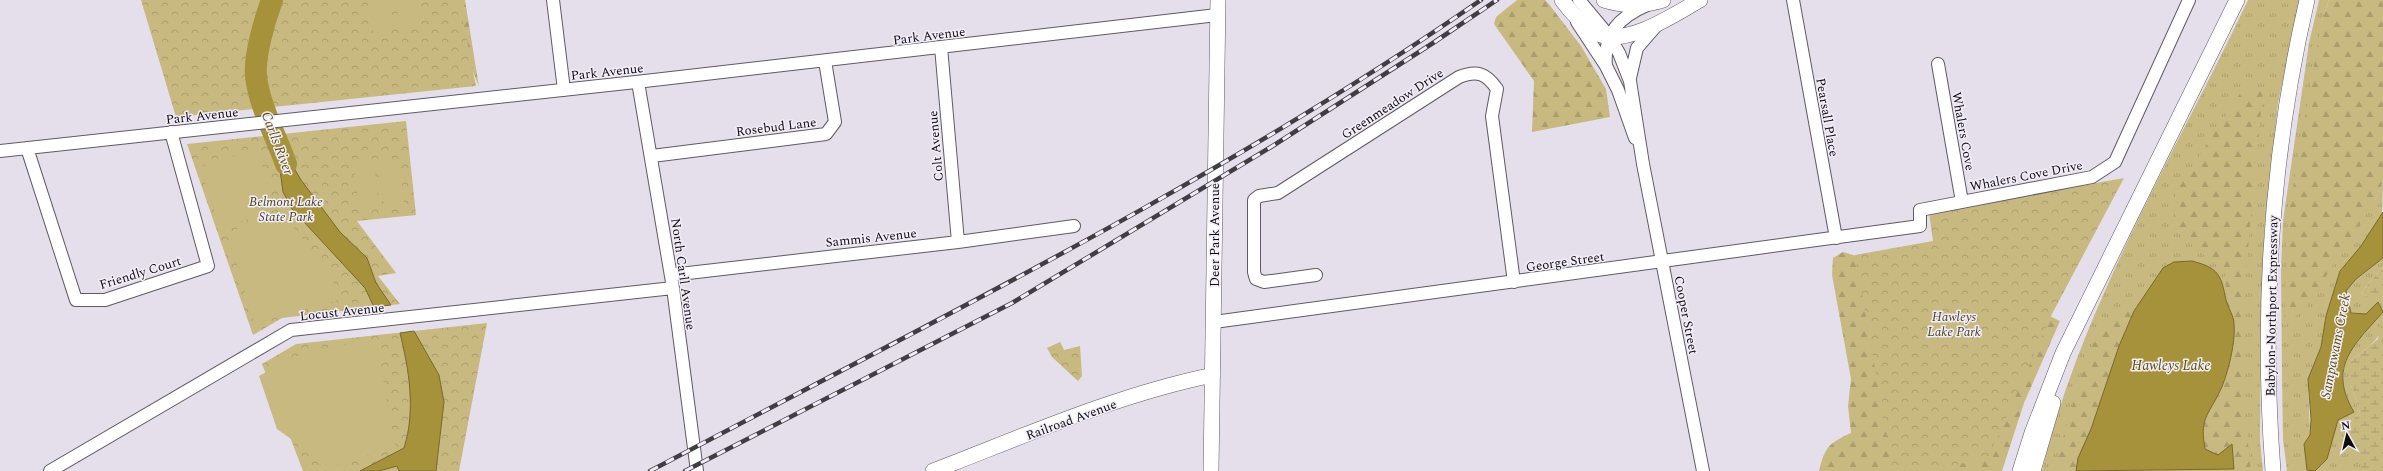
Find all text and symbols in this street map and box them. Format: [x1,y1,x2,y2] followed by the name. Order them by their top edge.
[892,22,967,50] street label: Park Avenue
[570,58,644,86] street label: Park Avenue
[1337,63,1448,144] street label: Greenmeadow Drive
[1810,76,1844,158] street label: Pearsall Place
[1946,90,1980,172] street label: Whalers Cove
[165,102,239,130] street label: Park Avenue
[256,108,299,178] water label: Carlls River
[923,110,949,182] street label: Colt Avenue
[735,112,818,142] street label: Rosebud Lane
[1968,155,2084,197] street label: Whalers Cove Drive
[1205,183,1225,287] street label: Deer Park Avenue
[249,192,323,227] park label: Belmont Lake State Park
[2260,215,2284,397] street label: Babylon-Northport Expressway
[665,217,701,331] street label: North Carll Avenue
[824,223,918,253] street label: Sammis Avenue
[1525,247,1606,277] street label: George Street
[97,251,184,295] street label: Friendly Court
[1669,274,1704,357] street label: Cooper Street
[2315,291,2356,400] water label: Sampawams Creek
[299,298,385,326] street label: Locust Avenue
[1927,307,1981,342] park label: Hawleys Lake Park
[2132,355,2210,376] water label: Hawleys Lake
[1023,394,1119,446] street label: Railroad Avenue
[2327,415,2367,455] north arrow
[2340,417,2351,435] text: N

